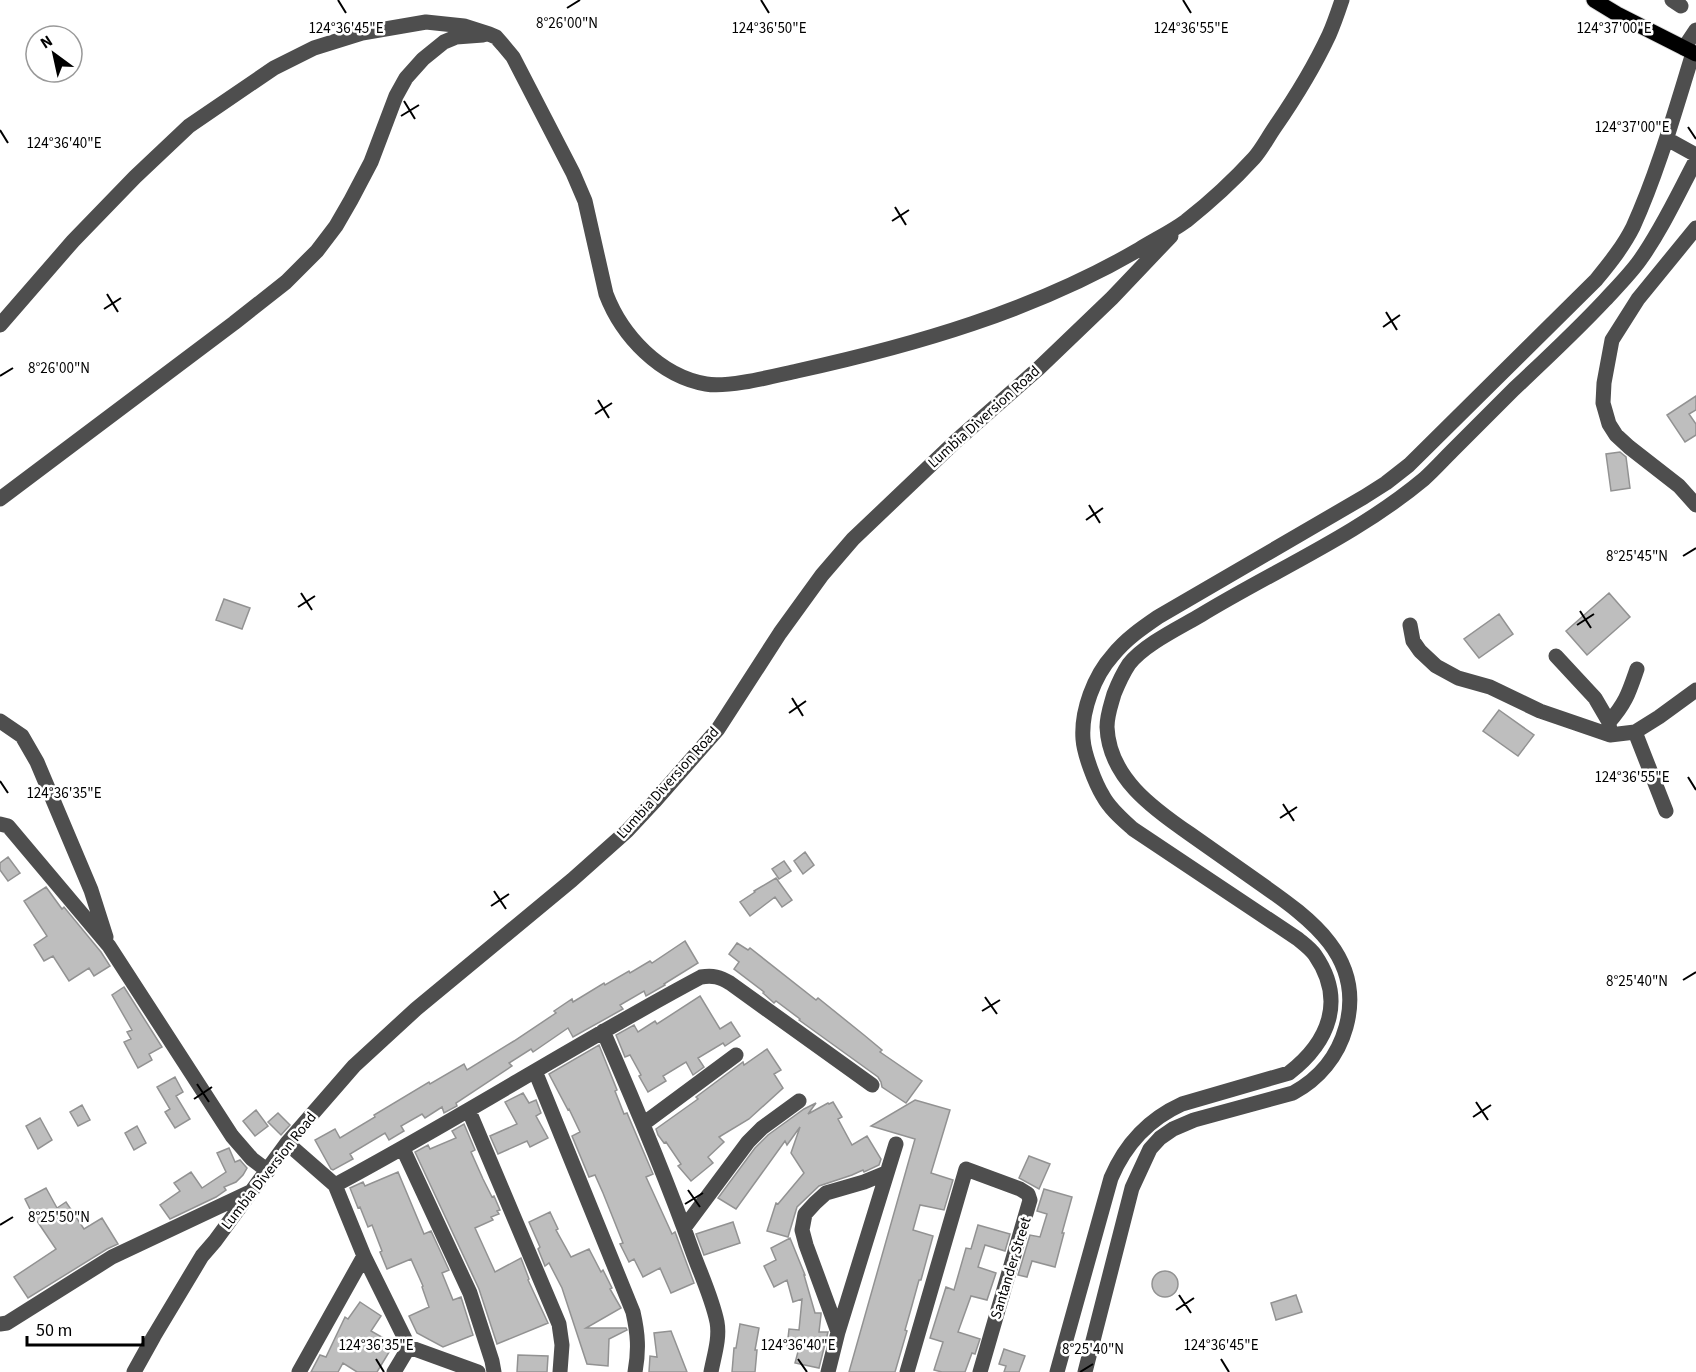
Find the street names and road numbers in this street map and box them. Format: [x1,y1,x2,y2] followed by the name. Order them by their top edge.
[923,361,1045,473] street label: Lumbia Diversion Road
[612,722,724,844] street label: Lumbia Diversion Road
[216,1108,322,1234] street label: Lumbia Diversion Road
[985,1214,1037,1322] street label: Santander Street

